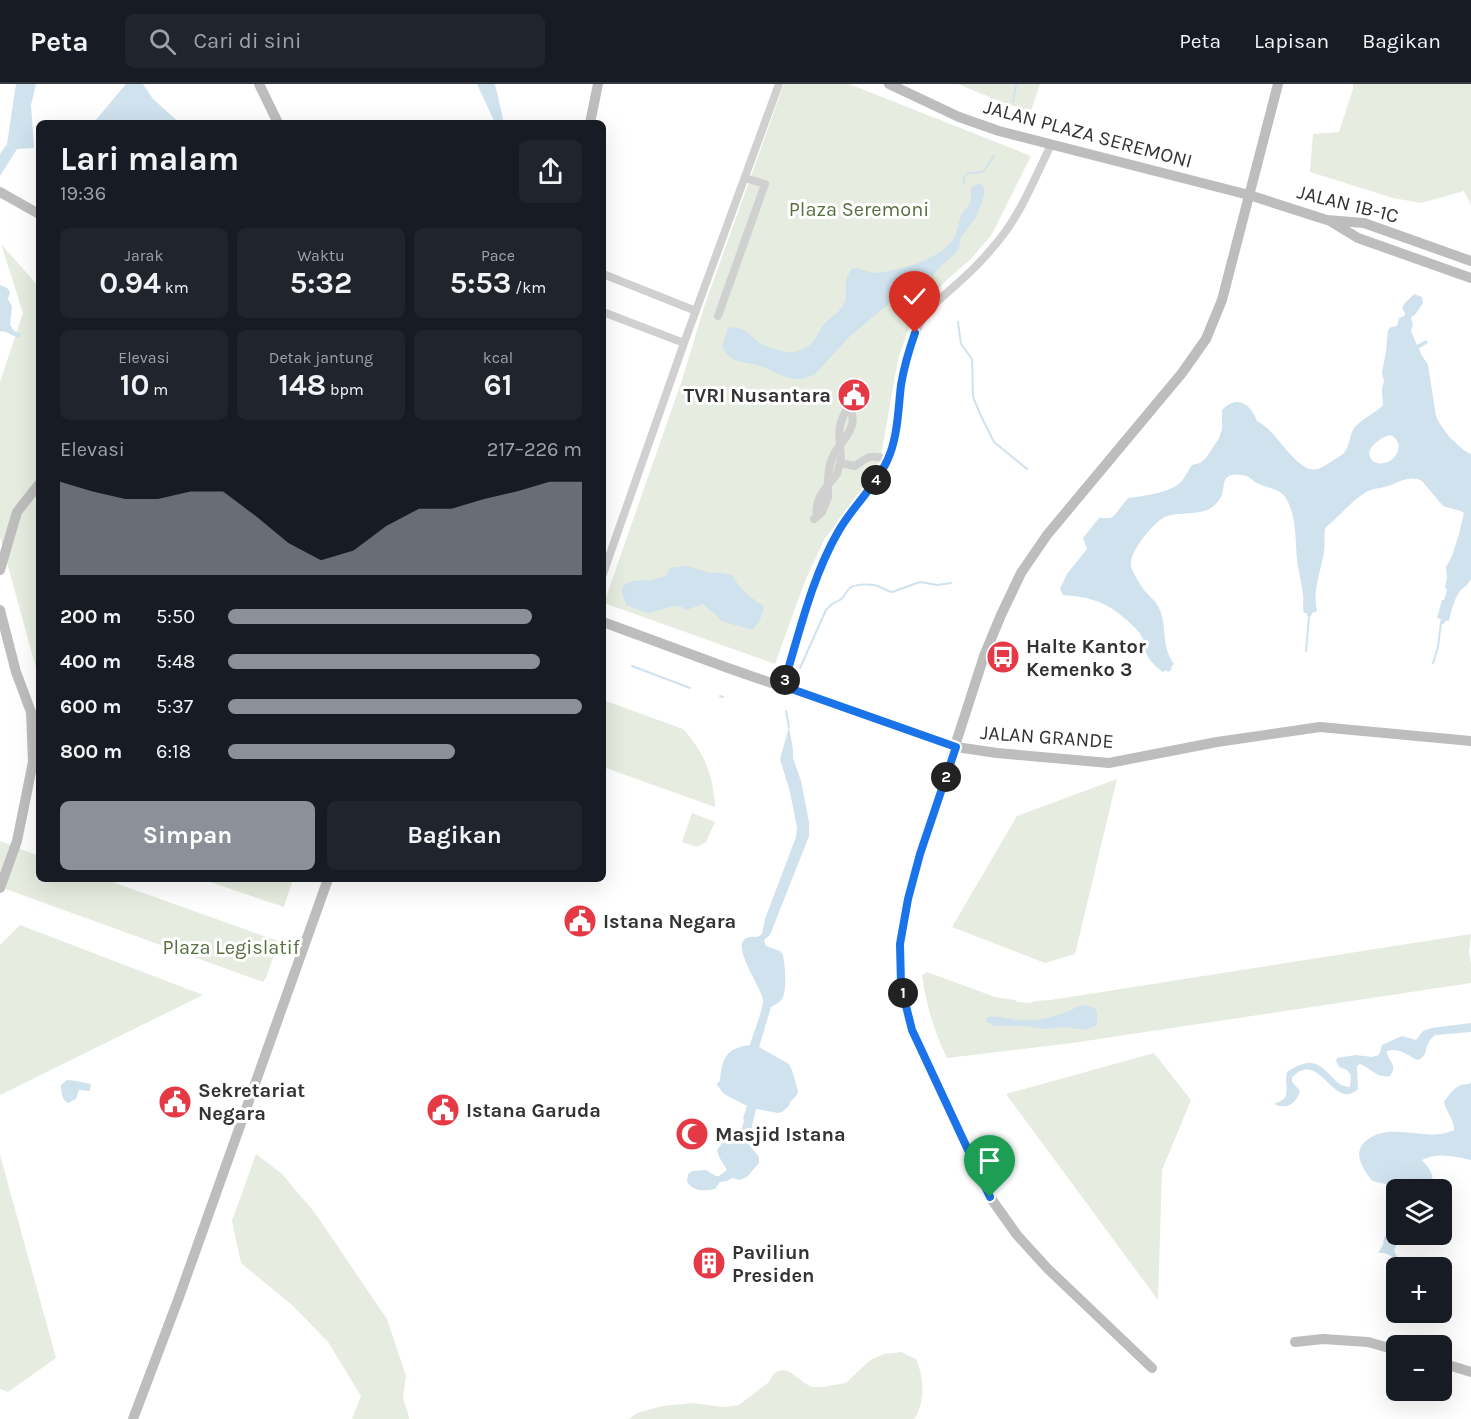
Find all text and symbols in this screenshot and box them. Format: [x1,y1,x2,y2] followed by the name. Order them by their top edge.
[125,14,545,68] search box
[30,25,89,58] text: Peta
[146,25,179,58] icon: search
[194,28,302,54] text: Cari di sini
[1179,29,1221,53] text: Peta
[1254,29,1329,53] text: Lapisan
[1362,29,1441,53] text: Bagikan
[981,95,1195,173] street label: JALAN PLAZA SEREMONI
[60,140,239,178] text: Lari malam
[519,140,582,203] button: share
[1295,180,1401,228] street label: JALAN 1B-1C
[60,182,106,205] text: 19:36
[789,198,929,221] park label: Plaza Seremoni
[125,246,163,265] text: Jarak
[297,246,345,265] text: Waktu
[481,246,515,265] text: Pace
[99,265,161,301] text: 0.94
[290,265,352,301] text: 5:32
[450,265,511,301] text: 5:53
[889,271,940,333] pin
[161,278,189,297] text: km
[511,278,546,297] text: /km
[898,280,931,313] icon: check
[118,348,170,367] text: Elevasi
[269,348,373,367] text: Detak jantung
[483,348,513,367] text: kcal
[120,367,149,403] text: 10
[278,367,326,403] text: 148
[484,367,512,403] text: 61
[836,377,872,413] public building icon: TVRI Nusantara
[149,380,168,399] text: m
[326,380,364,399] text: bpm
[684,384,831,407] place label: TVRI Nusantara
[60,438,125,461] text: Elevasi
[487,438,582,461] text: 217–226 m
[861,465,891,495] pin: 4
[871,470,881,489] text: 4
[60,605,121,628] text: 200 m
[156,605,195,628] text: 5:50
[1026,635,1146,681] place label: Halte Kantor Kemenko 3
[985,639,1021,675] bus stop icon: Halte Kantor Kemenko 3
[60,650,121,673] text: 400 m
[156,650,195,673] text: 5:48
[770,665,800,695] pin: 3
[780,670,790,689] text: 3
[60,695,121,718] text: 600 m
[156,695,193,718] text: 5:37
[980,721,1114,753] street label: JALAN GRANDE
[60,740,122,763] text: 800 m
[156,740,191,763] text: 6:18
[931,762,961,792] pin: 2
[941,767,951,786] text: 2
[60,801,315,870] button: Simpan
[327,801,582,870] button: Bagikan
[562,903,598,939] public building icon: Istana Negara
[603,910,736,933] place label: Istana Negara
[162,936,300,959] park label: Plaza Legislatif
[888,978,918,1008] pin: 1
[900,983,906,1002] text: 1
[198,1079,305,1125] place label: Sekretariat Negara
[157,1084,193,1120] public building icon: Sekretariat Negara
[425,1092,461,1128] public building icon: Istana Garuda
[466,1099,601,1122] place label: Istana Garuda
[674,1116,710,1152] mosque icon: Masjid Istana
[715,1123,846,1146] place label: Masjid Istana
[964,1135,1015,1197] pin
[973,1144,1006,1177] icon: arrive
[1386,1179,1452,1401] map controls
[1386,1179,1452,1245] button: layers
[732,1241,815,1287] place label: Paviliun Presiden
[691,1245,727,1281] building icon: Paviliun Presiden
[1386,1257,1452,1323] button: +
[1386,1335,1452,1401] button: −

